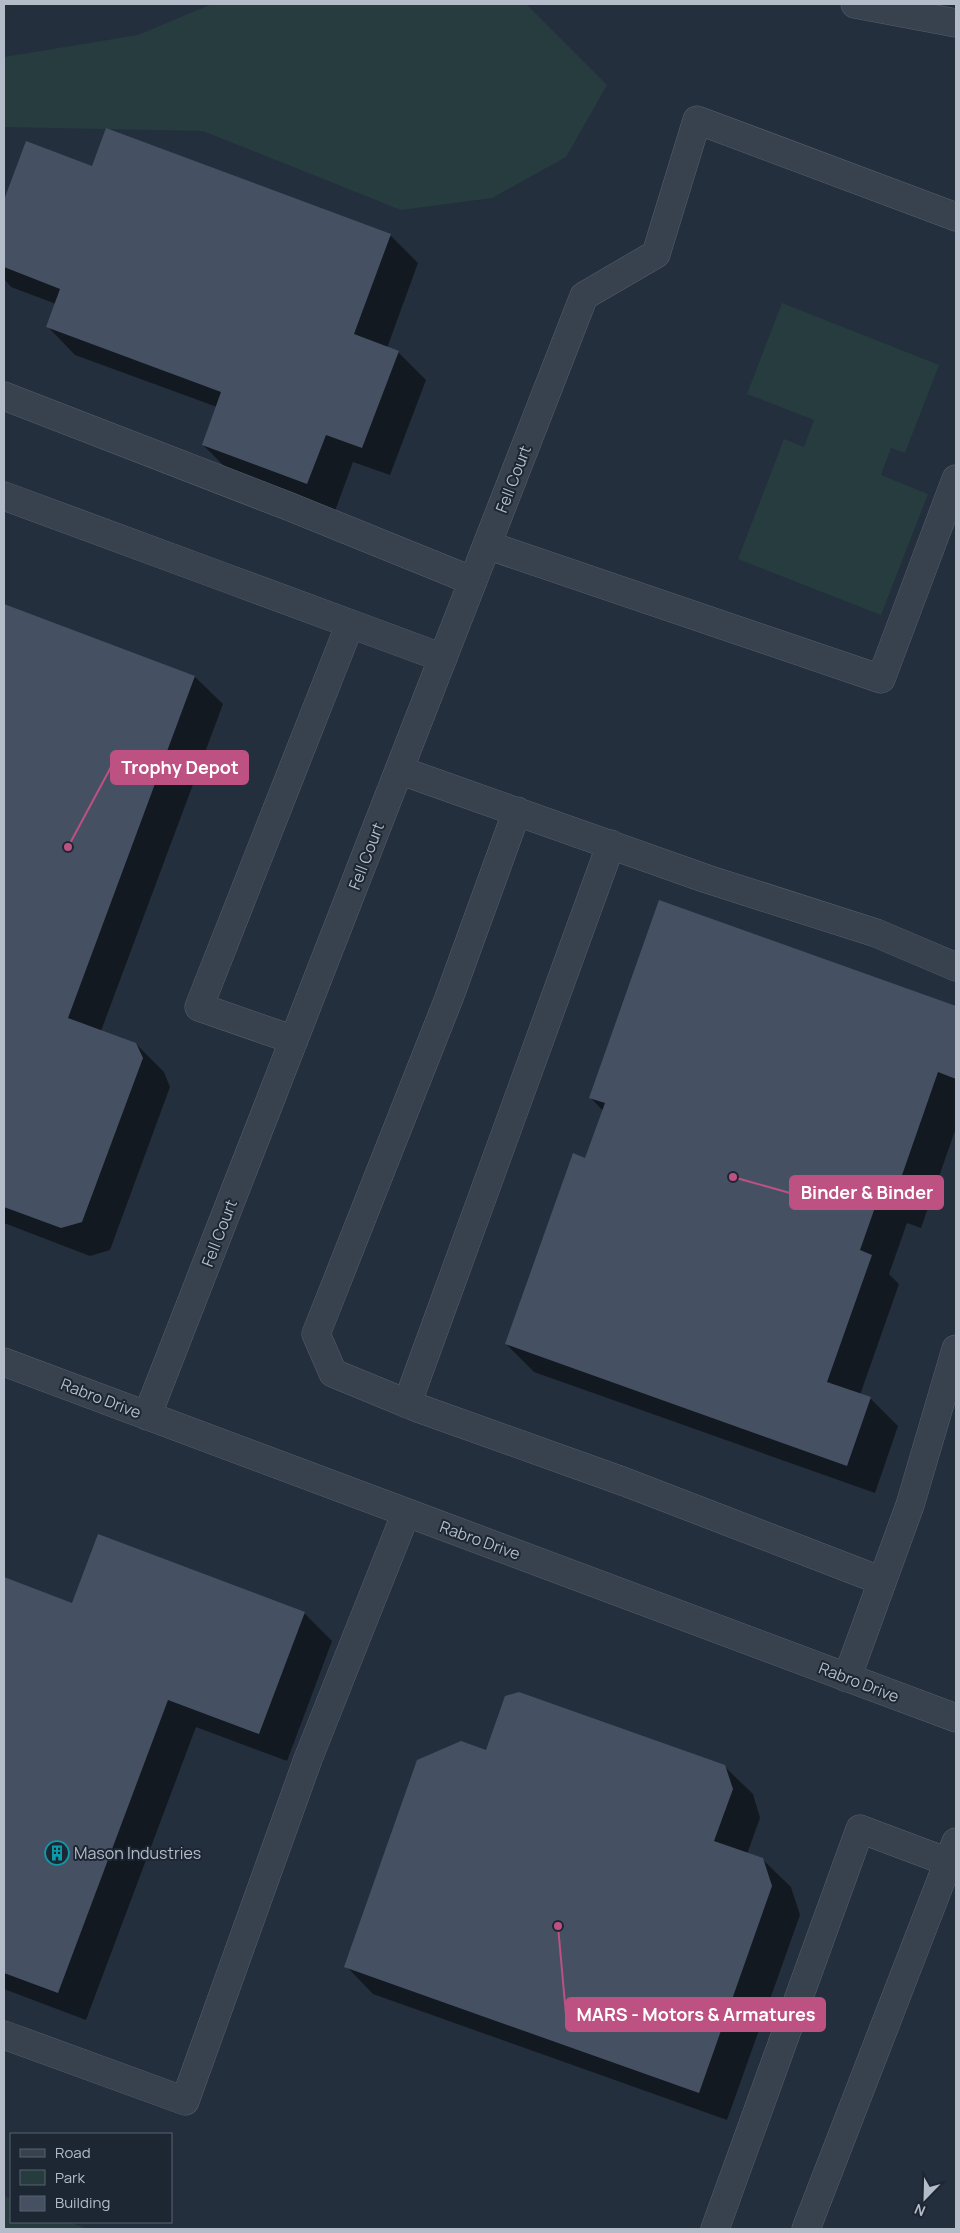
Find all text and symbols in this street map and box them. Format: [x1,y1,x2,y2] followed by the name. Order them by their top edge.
[490,442,536,516] street label: Fell Court
[111,751,248,784] callout: Trophy Depot
[121,755,239,779] text: Trophy Depot
[343,819,389,893] street label: Fell Court
[790,1176,943,1209] callout: Binder & Binder
[801,1180,933,1204] text: Binder & Binder
[196,1196,242,1270] street label: Fell Court
[58,1373,144,1423] street label: Rabro Drive
[437,1515,523,1565] street label: Rabro Drive
[816,1657,902,1707] street label: Rabro Drive
[44,1840,70,1866] building icon: Mason Industries
[74,1842,201,1864] place label: Mason Industries
[566,1998,825,2031] callout: MARS - Motors & Armatures
[576,2002,816,2026] text: MARS - Motors & Armatures
[10,2133,172,2223] legend
[55,2142,91,2163] text: Road
[55,2167,85,2188] text: Park
[900,2173,950,2223] north arrow
[55,2192,110,2213] text: Building
[911,2200,928,2221] text: N

